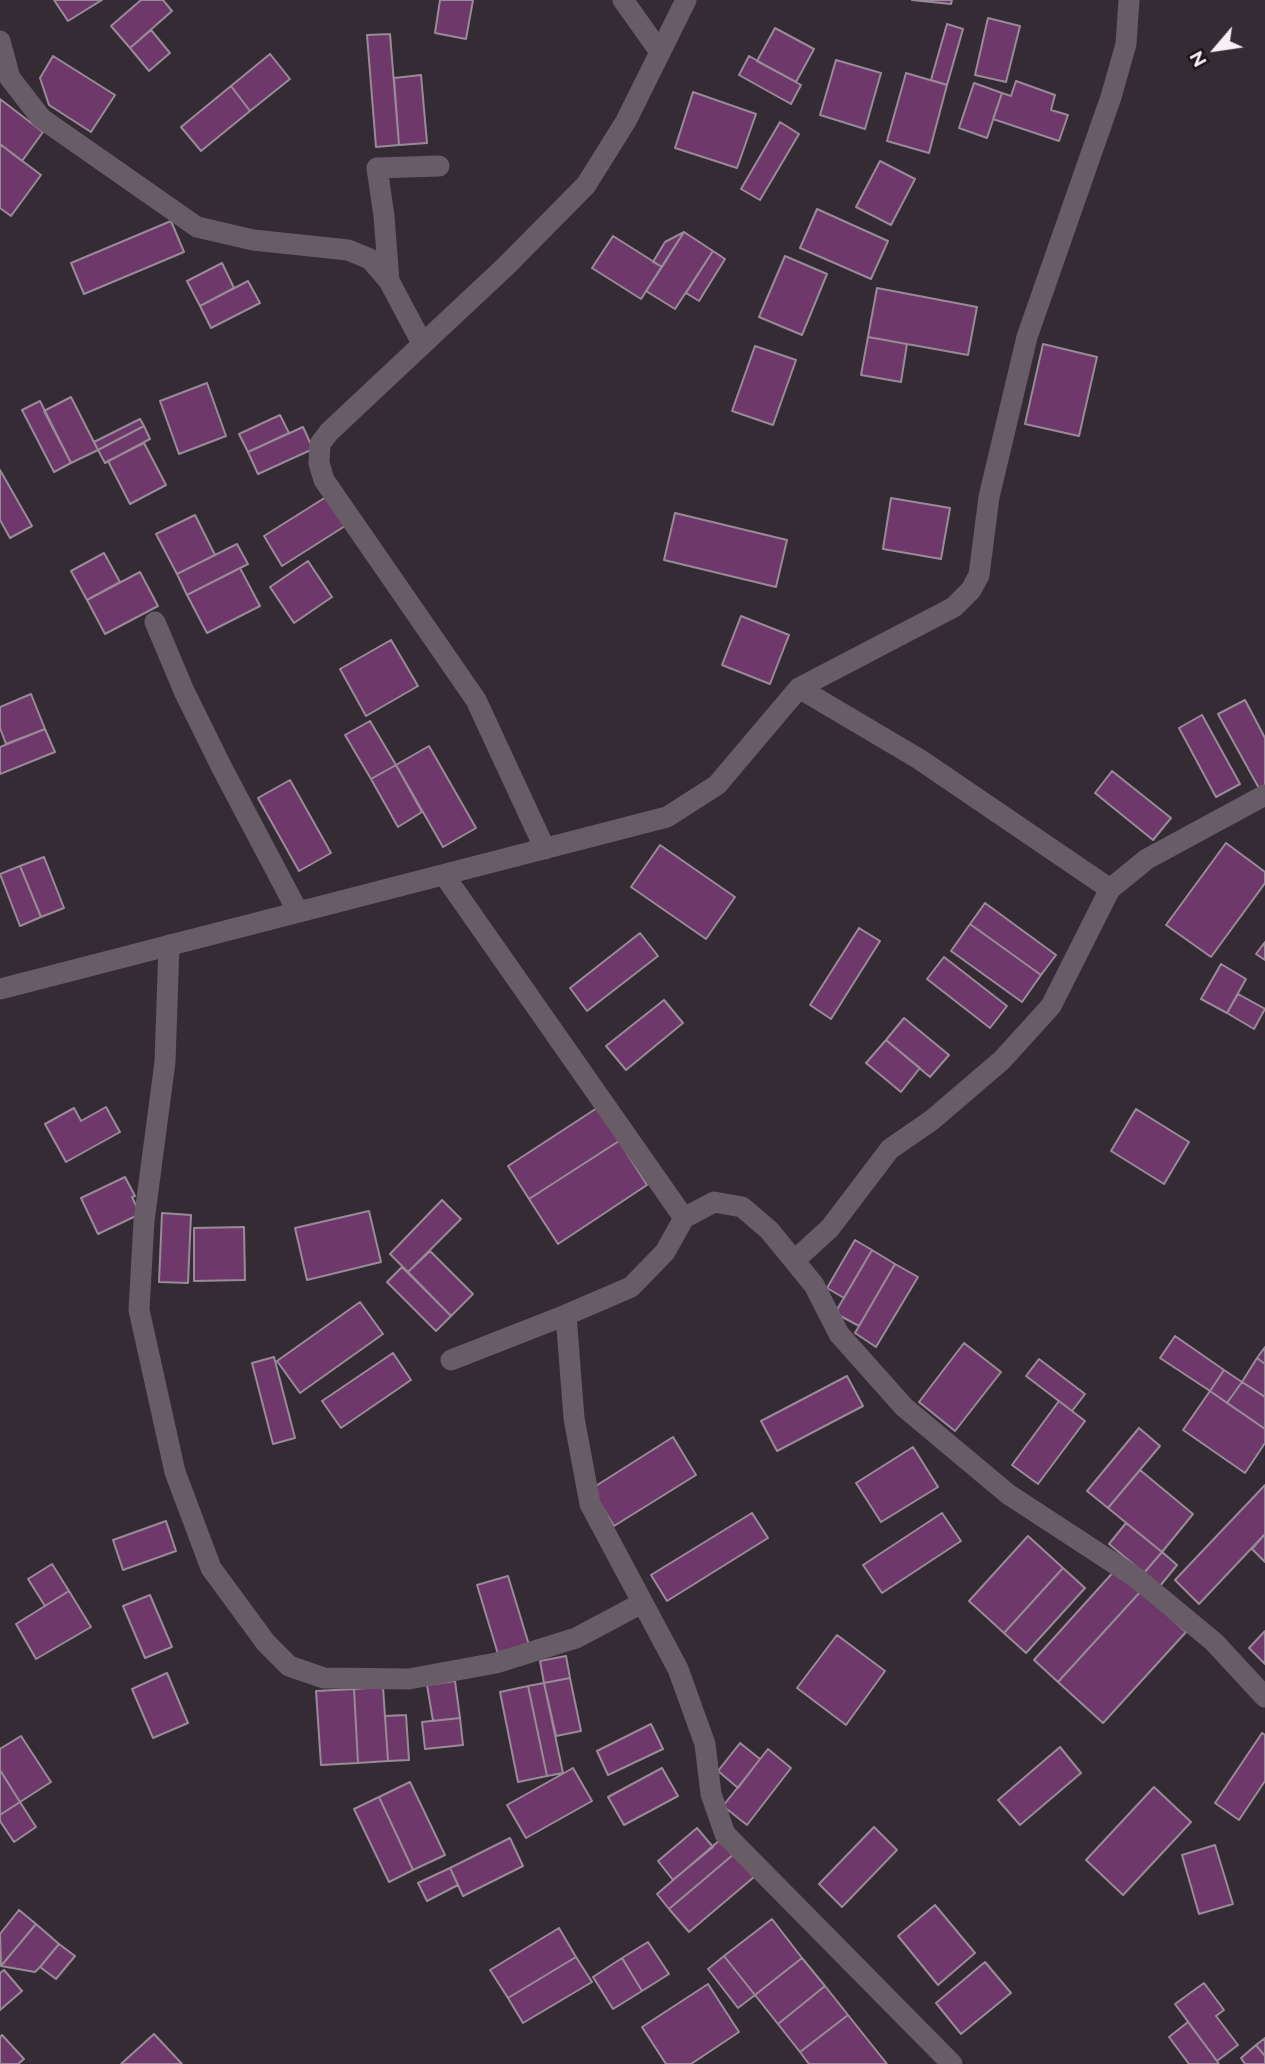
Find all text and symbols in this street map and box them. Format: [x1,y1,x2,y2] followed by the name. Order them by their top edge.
[1181,14,1251,84] north arrow
[1184,48,1211,71] text: N

